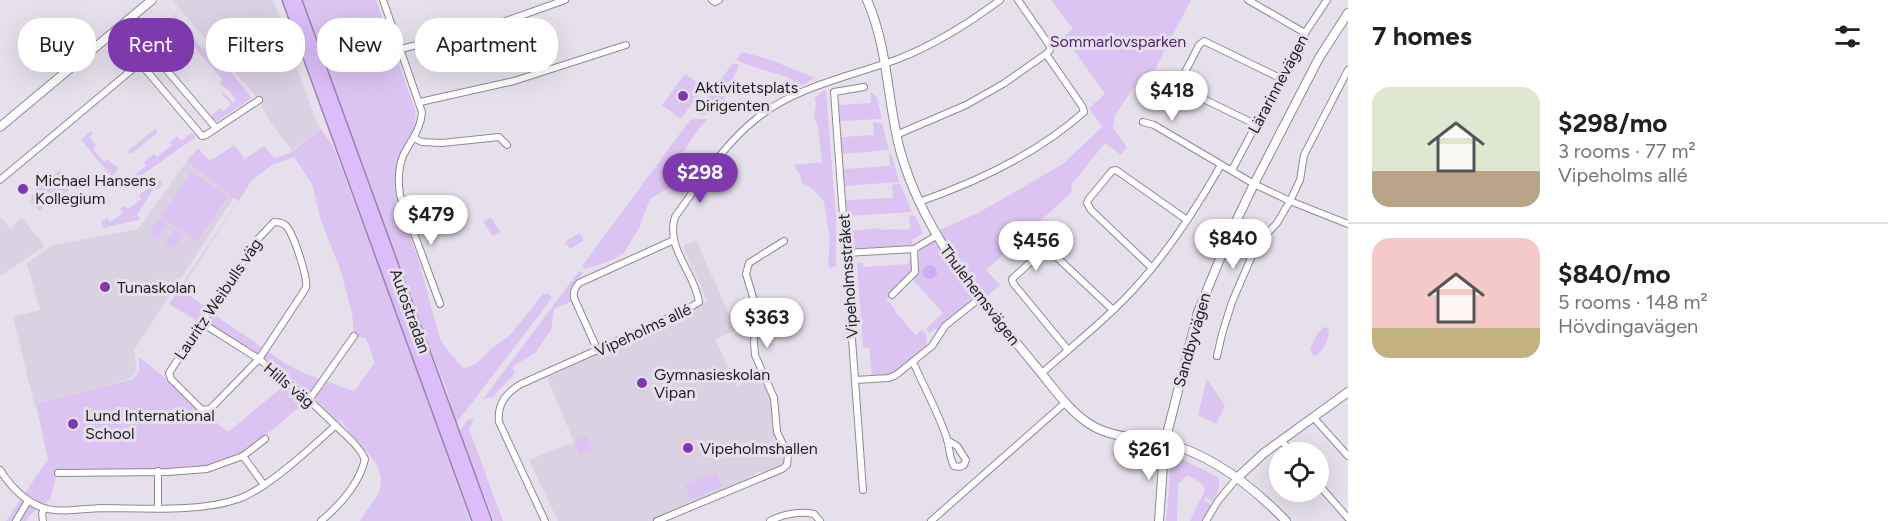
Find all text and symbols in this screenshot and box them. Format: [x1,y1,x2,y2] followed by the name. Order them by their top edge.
[18,18,96,72] chip: Buy
[108,18,194,72] chip: Rent
[206,18,305,72] chip: Filters
[317,18,403,72] chip: New
[415,18,558,72] chip: Apartment
[1372,20,1472,52] text: 7 homes
[1831,20,1864,53] icon: filters
[1244,31,1312,137] street label: Lärarinnevägen
[1050,32,1186,51] park label: Sommarlovsparken
[1136,71,1208,122] pin: $418
[695,78,798,115] place label: Aktivitetsplats Dirigenten
[1150,78,1194,102] text: $418
[676,89,690,103] marker: Aktivitetsplats Dirigenten
[1558,107,1667,139] text: $298/mo
[1420,111,1492,183] icon: home
[1558,139,1696,163] text: 3 rooms · 77 m²
[664,153,736,204] pin: $298
[677,160,723,184] text: $298
[1558,163,1688,187] text: Vipeholms allé
[35,171,156,208] place label: Michael Hansens Kollegium
[16,182,30,196] marker: Michael Hansens Kollegium
[395,195,467,246] pin: $479
[408,202,454,226] text: $479
[834,213,862,339] street label: Vipeholmsstråket
[1197,219,1269,270] pin: $840
[1000,221,1072,272] pin: $456
[1209,226,1257,250] text: $840
[1013,228,1059,252] text: $456
[170,235,266,363] street label: Lauritz Weibulls väg
[936,241,1024,349] street label: Thulehemsvägen
[1558,258,1671,290] text: $840/mo
[1420,262,1492,334] icon: home
[386,266,434,356] street label: Autostradan
[117,278,196,297] place label: Tunaskolan
[98,280,112,294] marker: Tunaskolan
[1558,290,1708,314] text: 5 rooms · 148 m²
[1169,291,1215,389] street label: Sandbyvägen
[731,298,803,349] pin: $363
[592,299,694,361] street label: Vipeholms allé
[745,305,789,329] text: $363
[1558,314,1698,338] text: Hövdingavägen
[260,358,318,412] street label: Hills väg
[654,365,770,402] place label: Gymnasieskolan Vipan
[635,376,649,390] marker: Gymnasieskolan Vipan
[85,406,215,443] place label: Lund International School
[66,417,80,431] marker: Lund International School
[1113,430,1185,481] pin: $261
[1128,437,1170,461] text: $261
[700,439,818,458] place label: Vipeholmshallen
[681,441,695,455] marker: Vipeholmshallen
[1269,442,1329,502] map controls
[1269,442,1329,502] button: locate

